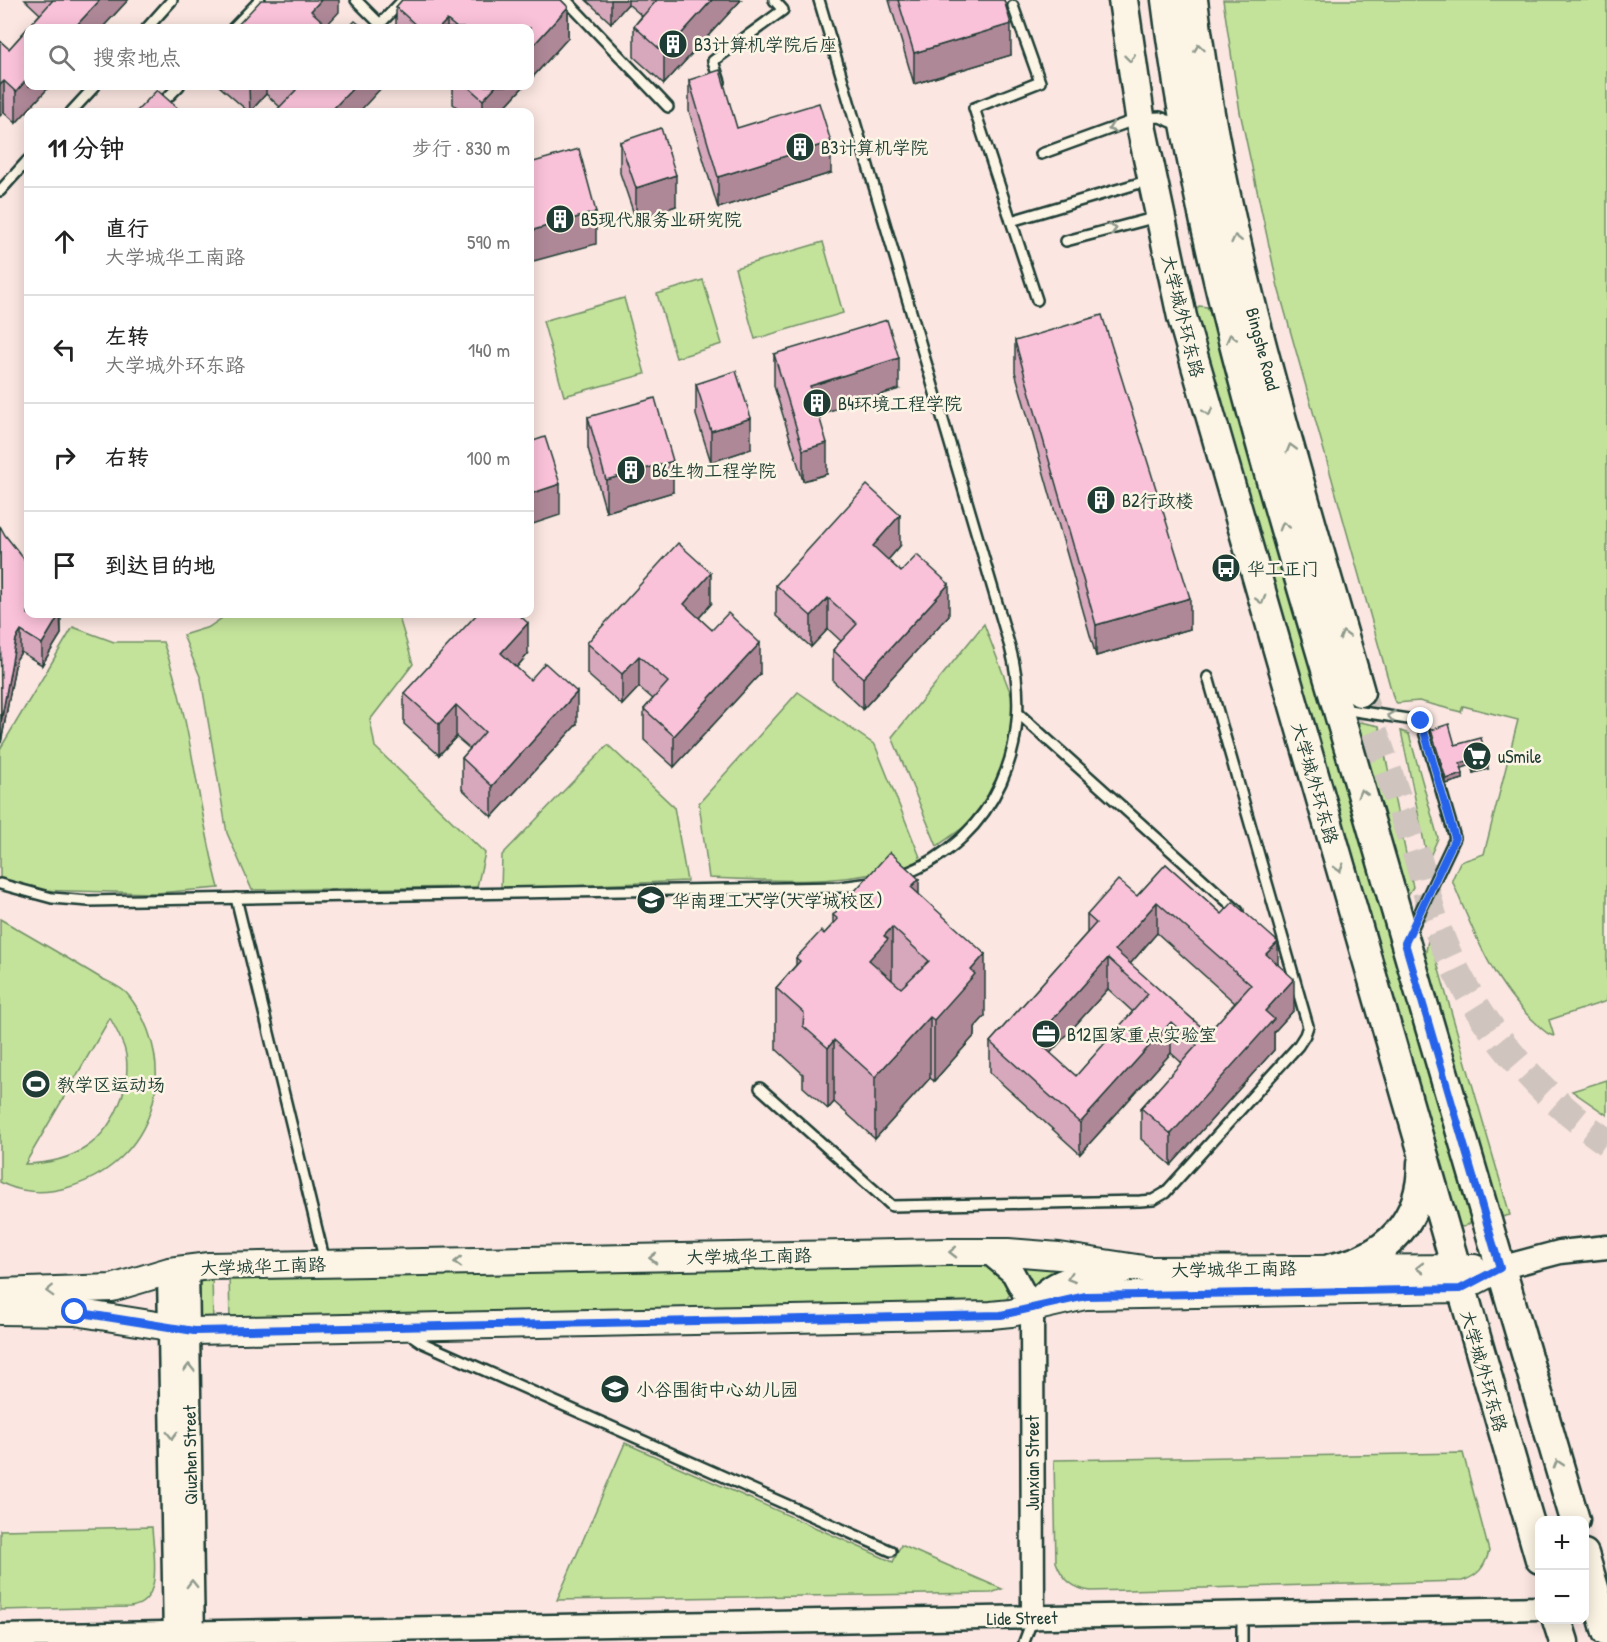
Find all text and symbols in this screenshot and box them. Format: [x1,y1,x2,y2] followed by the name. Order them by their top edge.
[24,24,534,90] search box
[657,28,689,60] building icon: B3计算机学院后座
[694,32,837,57] place label: B3计算机学院后座
[45,41,78,74] icon: search
[93,42,181,72] text: 搜索地点
[1194,43,1206,52] one-way arrow
[1124,53,1136,63] one-way arrow
[1107,121,1118,134] one-way arrow
[48,130,125,165] text: 11 分钟
[784,131,816,163] building icon: B3计算机学院
[412,134,510,161] text: 步行 · 830 m
[821,135,928,160] place label: B3计算机学院
[544,203,576,235] building icon: B5现代服务业研究院
[581,207,742,232] place label: B5现代服务业研究院
[105,213,149,243] text: 直行
[1107,224,1117,236] one-way arrow
[48,225,81,258] icon: ahead
[467,228,510,255] text: 590 m
[1231,234,1244,244] one-way arrow
[105,243,245,270] text: 大学城华工南路
[1156,252,1210,380] street label: 大学城外环东路
[1240,305,1286,393] street label: Bingshe Road
[105,321,149,351] text: 左转
[48,333,81,366] icon: left
[1226,333,1238,344] one-way arrow
[468,336,510,363] text: 140 m
[105,351,245,378] text: 大学城外环东路
[801,387,833,419] building icon: B4环境工程学院
[838,391,962,416] place label: B4环境工程学院
[1201,406,1213,417] one-way arrow
[48,441,81,474] icon: right
[105,442,149,472] text: 右转
[1286,443,1298,454] one-way arrow
[467,444,510,471] text: 100 m
[615,454,647,486] building icon: B6生物工程学院
[652,458,776,483] place label: B6生物工程学院
[1085,484,1117,516] building icon: B2行政楼
[1122,488,1194,513] place label: B2行政楼
[1279,521,1291,531] one-way arrow
[48,549,81,582] icon: arrive
[105,550,215,580] text: 到达目的地
[1210,552,1242,584] bus stop icon: 华工正门
[1247,556,1319,581] place label: 华工正门
[1254,594,1266,605] one-way arrow
[1339,631,1351,641] one-way arrow
[1407,707,1433,733] route end
[1387,711,1396,723] one-way arrow
[1286,719,1344,847] street label: 大学城外环东路
[1461,740,1493,772] supermarket icon: uSmile
[1498,744,1542,769] place label: uSmile
[1357,789,1369,799] one-way arrow
[1332,862,1344,873] one-way arrow
[635,884,667,916] school or university icon: 华南理工大学(大学城校区)
[672,888,883,913] place label: 华南理工大学(大学城校区)
[1030,1018,1062,1050] office icon: B12国家重点实验室
[1067,1022,1217,1047] place label: B12国家重点实验室
[20,1068,52,1100] sports icon: 教学区运动场
[57,1072,165,1097] place label: 教学区运动场
[686,1242,812,1270] street label: 大学城华工南路
[948,1246,957,1258] one-way arrow
[200,1251,326,1281] street label: 大学城华工南路
[648,1252,657,1264] one-way arrow
[453,1255,462,1268] one-way arrow
[1171,1255,1297,1283] street label: 大学城华工南路
[1416,1262,1425,1274] one-way arrow
[1066,1271,1077,1283] one-way arrow
[45,1285,54,1298] one-way arrow
[61,1298,87,1324] route start
[1455,1307,1513,1435] street label: 大学城外环东路
[183,1363,195,1372] one-way arrow
[599,1373,631,1405] school or university icon: 小谷围街中心幼儿园
[636,1377,798,1402] place label: 小谷围街中心幼儿园
[177,1404,203,1505] street label: Qiuzhen Street
[1020,1415,1045,1511] street label: Junxian Street
[165,1430,178,1439] one-way arrow
[1553,1459,1565,1470] one-way arrow
[1535,1516,1589,1624] map controls
[1535,1516,1589,1570] button: +
[1535,1570,1589,1624] button: −
[186,1579,199,1588] one-way arrow
[986,1605,1058,1631] street label: Lide Street

